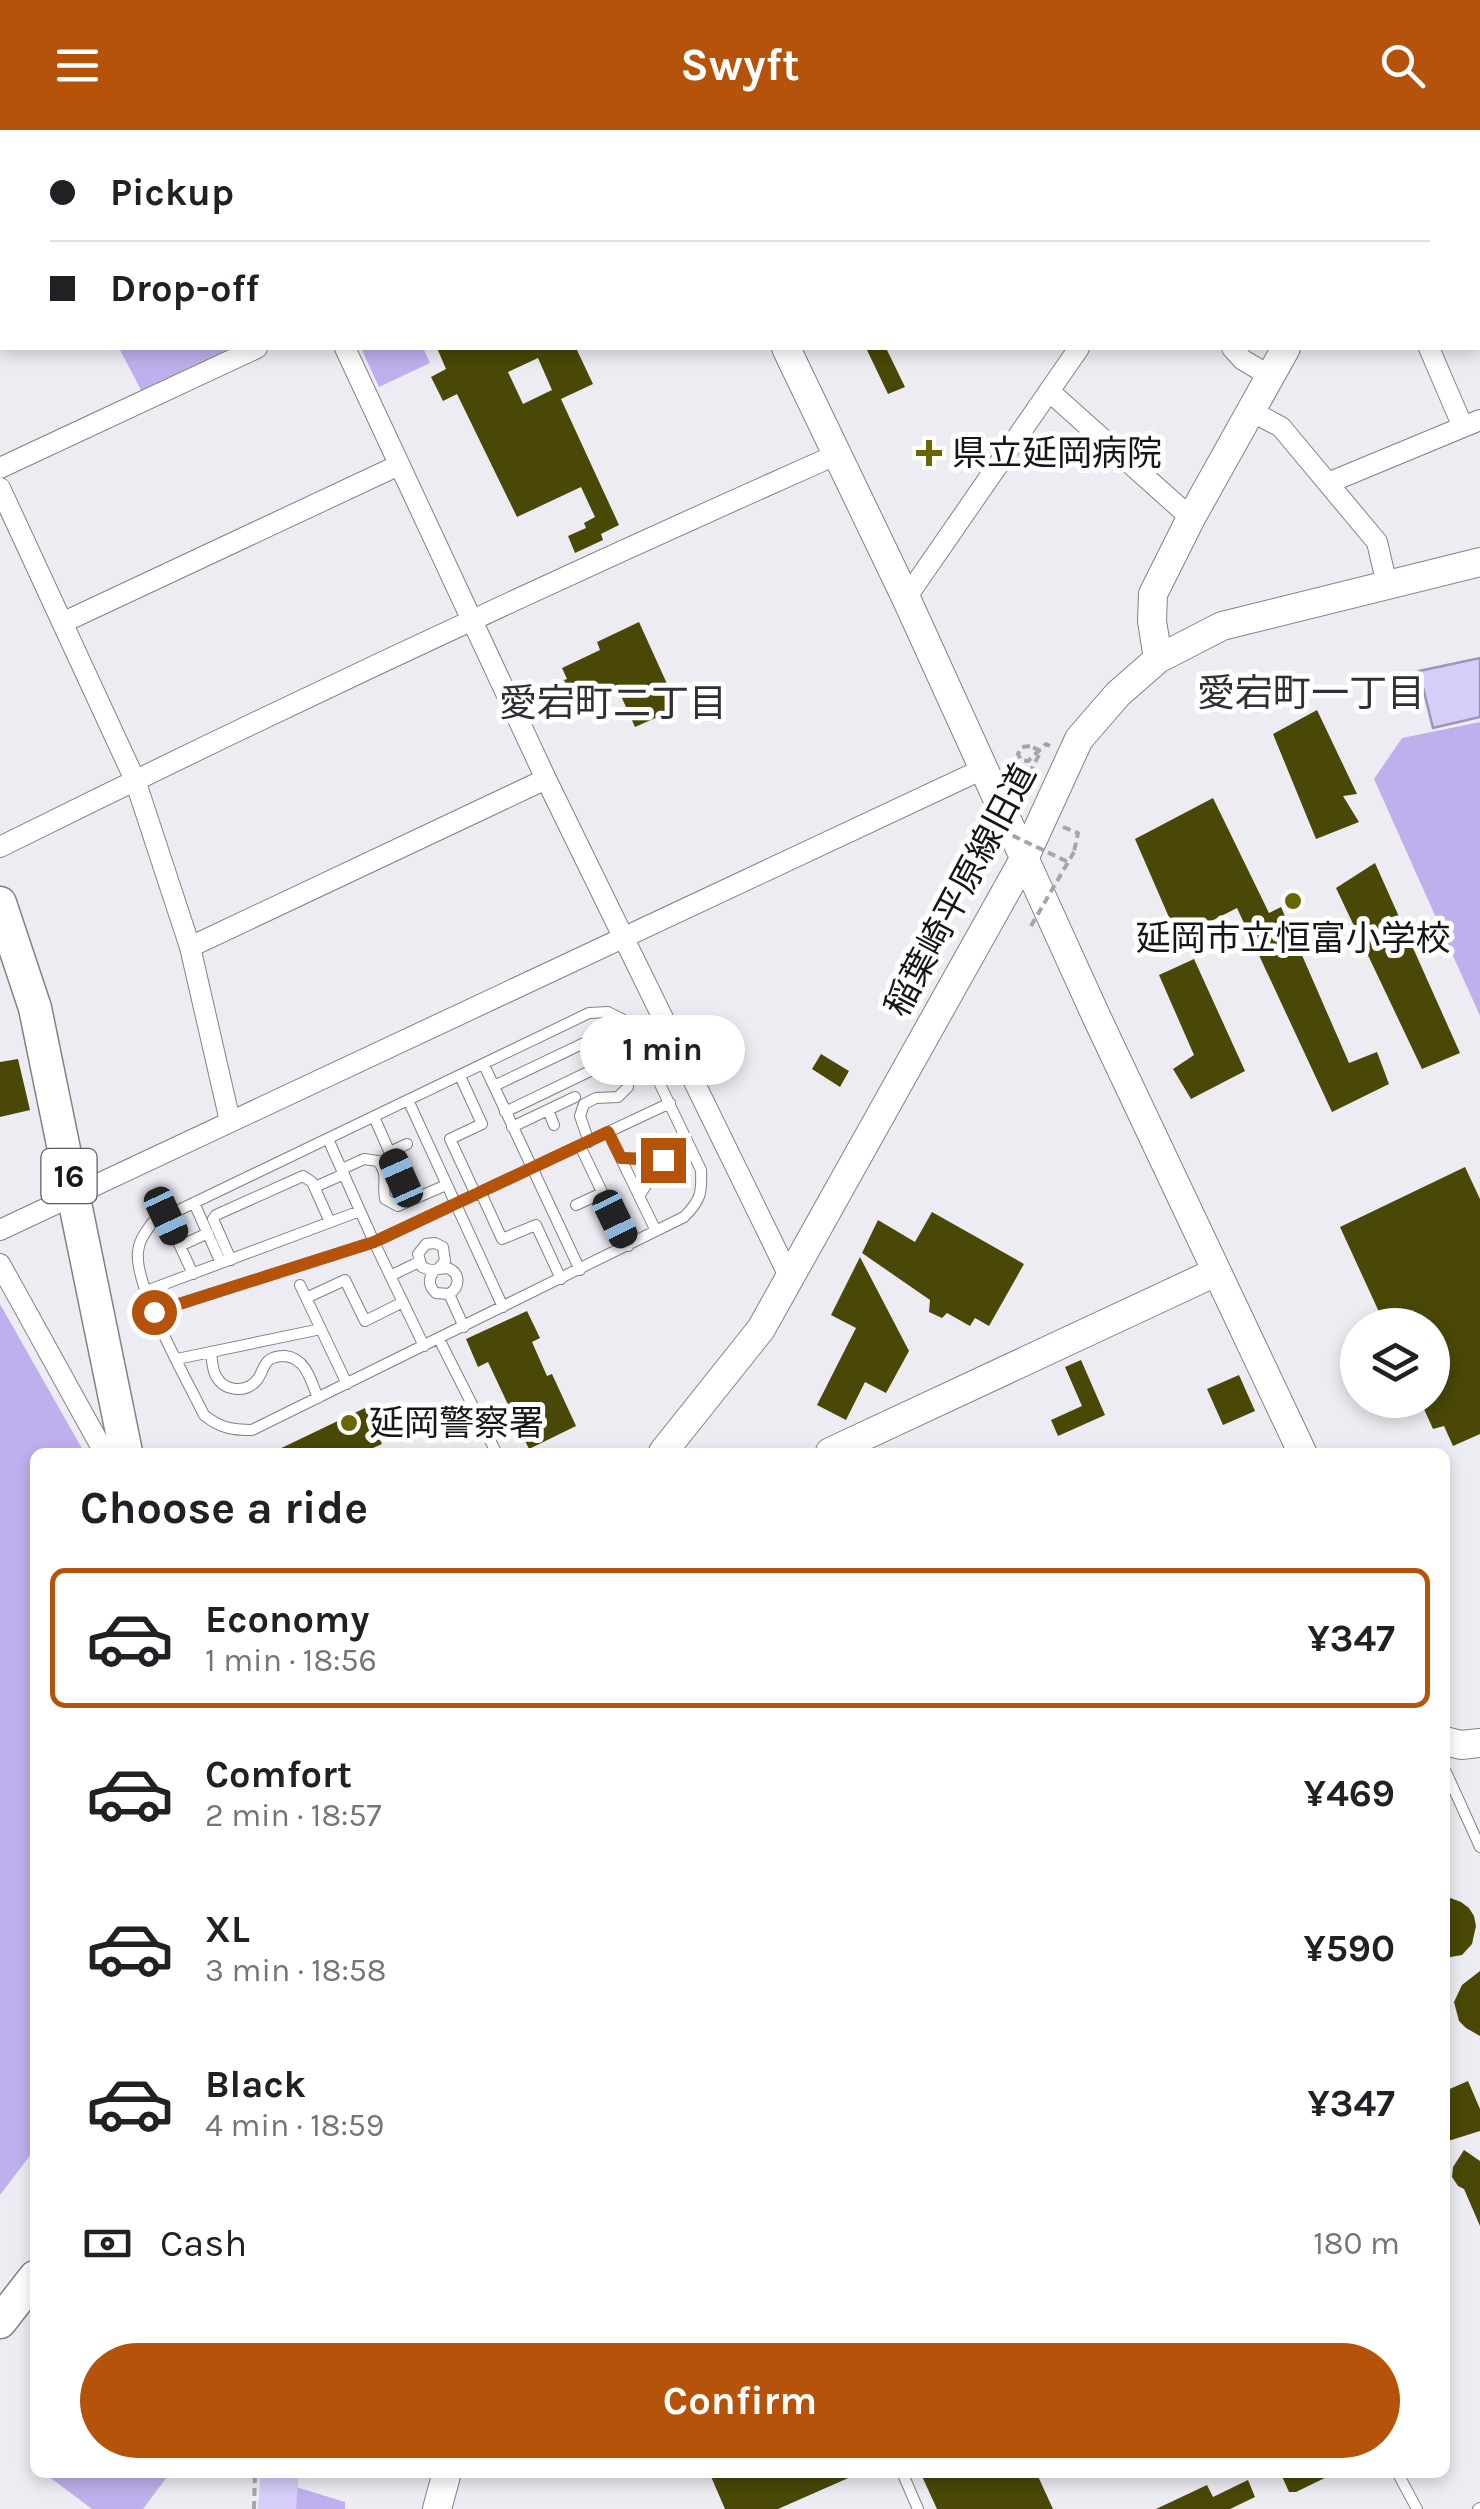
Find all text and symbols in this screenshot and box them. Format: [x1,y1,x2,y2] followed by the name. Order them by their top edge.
[50,38,105,93] icon: menu
[1375,38,1430,93] icon: search
[680,39,800,91] text: Swyft
[110,170,234,215] text: Pickup
[110,266,259,311] text: Drop-off
[952,433,1162,474] place label: 県立延岡病院
[916,440,942,466] marker: 県立延岡病院
[1197,671,1425,716] district label: 愛宕町一丁目
[499,681,727,726] district label: 愛宕町二丁目
[877,757,1044,1023] street label: 稲葉崎平原線旧道
[1282,890,1304,912] marker: 延岡市立恒富小学校
[1135,918,1451,959] place label: 延岡市立恒富小学校
[580,1015,746,1085] callout: 1 min
[622,1031,703,1068] text: 1 min
[641,1138,686,1183] route end
[375,1144,427,1212] car
[42,1149,96,1203] road number: 16
[140,1182,192,1250] car
[588,1185,642,1253] car
[132,1290,177,1335] route start
[1340,1308,1450,1418] map controls
[1340,1308,1450,1418] button: layers
[369,1403,544,1444] place label: 延岡警察署
[338,1412,360,1434] marker: 延岡警察署
[80,1482,368,1534] text: Choose a ride
[85,1593,175,1683] icon: car
[205,1597,369,1642] text: Economy
[1308,1616,1395,1661] text: ¥347
[205,1642,377,1679] text: 1 min · 18:56
[85,1748,175,1838] icon: car
[205,1752,352,1797] text: Comfort
[1304,1771,1395,1816] text: ¥469
[205,1797,382,1834] text: 2 min · 18:57
[85,1903,175,1993] icon: car
[205,1907,250,1952] text: XL
[1303,1926,1395,1971] text: ¥590
[205,1952,387,1989] text: 3 min · 18:58
[85,2058,175,2148] icon: car
[205,2062,306,2107] text: Black
[1308,2081,1395,2126] text: ¥347
[205,2107,384,2144] text: 4 min · 18:59
[80,2216,135,2271] icon: cash
[160,2221,247,2266] text: Cash
[1313,2225,1400,2262] text: 180 m
[80,2343,1400,2458] button: Confirm

